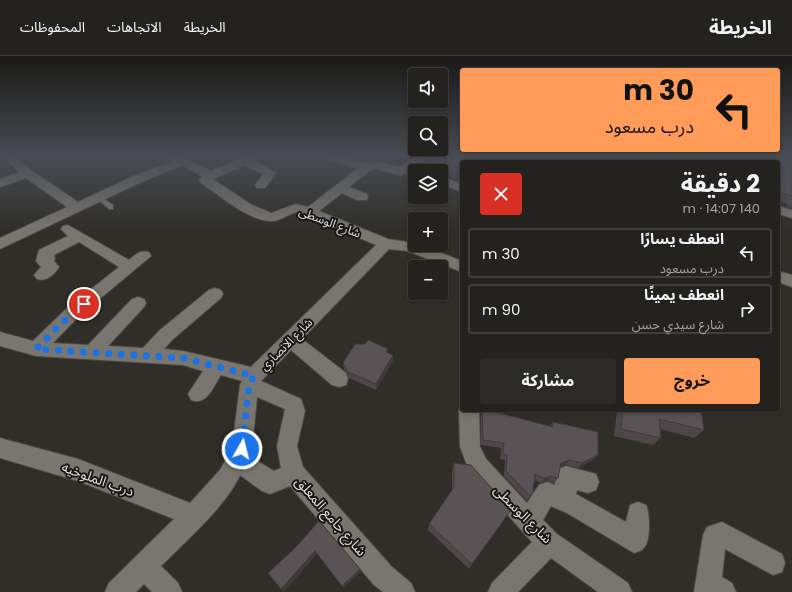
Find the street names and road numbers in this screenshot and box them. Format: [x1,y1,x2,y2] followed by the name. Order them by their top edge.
[296,202,363,243] street label: شارع الوسطى
[256,314,317,375] street label: شارع الانصاري
[59,457,137,501] street label: درب الملوخيه
[290,472,371,561] street label: شارع جامع المعلق
[488,480,557,549] street label: شارع الوسطى

